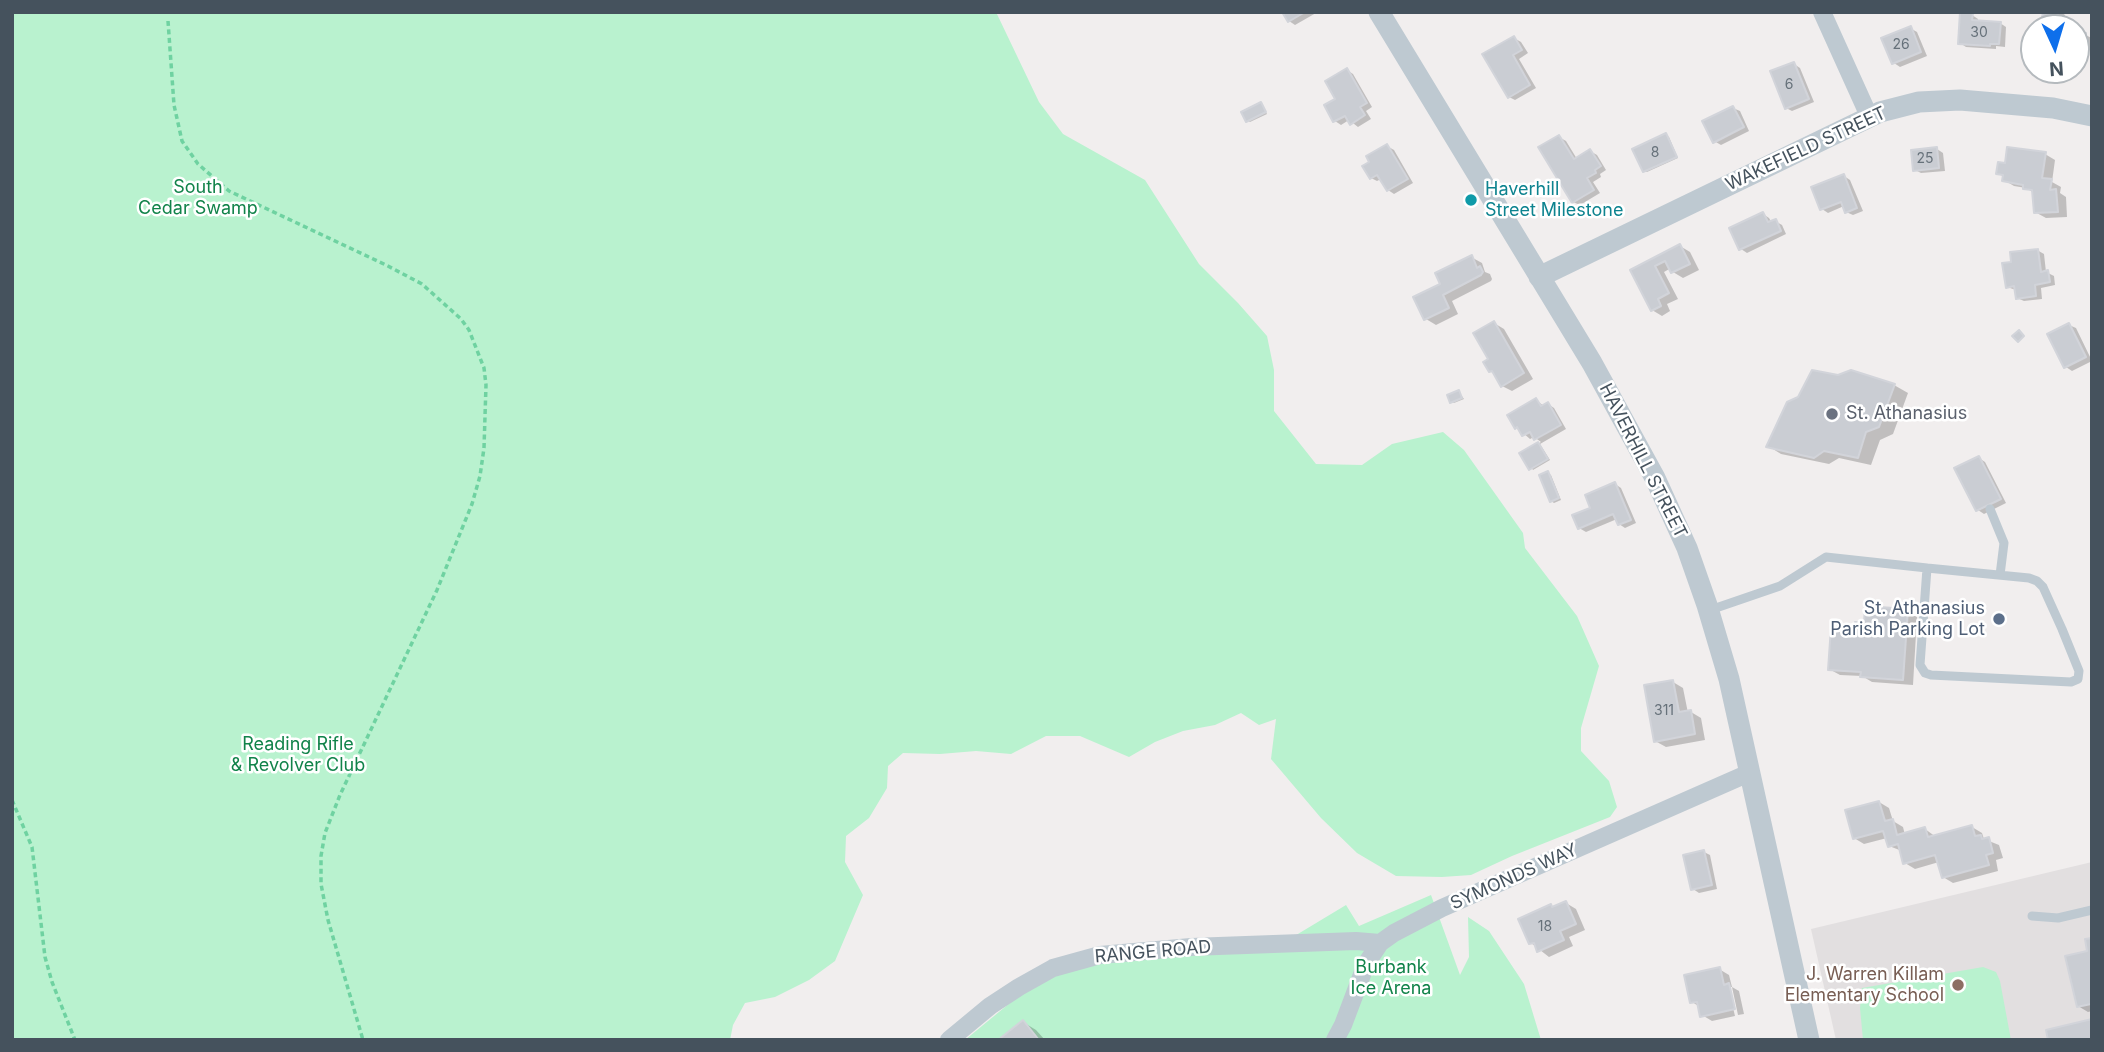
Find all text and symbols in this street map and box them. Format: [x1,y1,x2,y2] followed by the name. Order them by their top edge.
[2020,14,2090,84] north arrow
[1970,25,1988,41] house number: 30
[1892,37,1910,53] house number: 26
[2048,56,2064,80] text: N
[1785,77,1793,93] house number: 6
[1722,102,1890,196] street label: WAKEFIELD STREET
[1651,145,1659,161] house number: 8
[1916,151,1934,167] house number: 25
[138,177,258,220] park label: South Cedar Swamp
[1485,179,1623,222] place label: Haverhill Street Milestone
[1463,192,1479,208] marker: Haverhill Street Milestone
[1595,380,1691,542] street label: HAVERHILL STREET
[1846,403,1967,425] place label: St. Athanasius
[1824,406,1840,422] marker: St. Athanasius
[1830,598,1985,640] place label: St. Athanasius Parish Parking Lot
[1991,611,2007,627] marker: St. Athanasius Parish Parking Lot
[1654,703,1674,719] house number: 311
[231,734,365,776] park label: Reading Rifle & Revolver Club
[1447,839,1581,915] street label: SYMONDS WAY
[1538,919,1552,935] house number: 18
[1094,936,1212,968] street label: RANGE ROAD
[1351,957,1431,1000] park label: Burbank Ice Arena
[1785,964,1944,1006] place label: J. Warren Killam Elementary School
[1950,977,1966,993] marker: J. Warren Killam Elementary School

